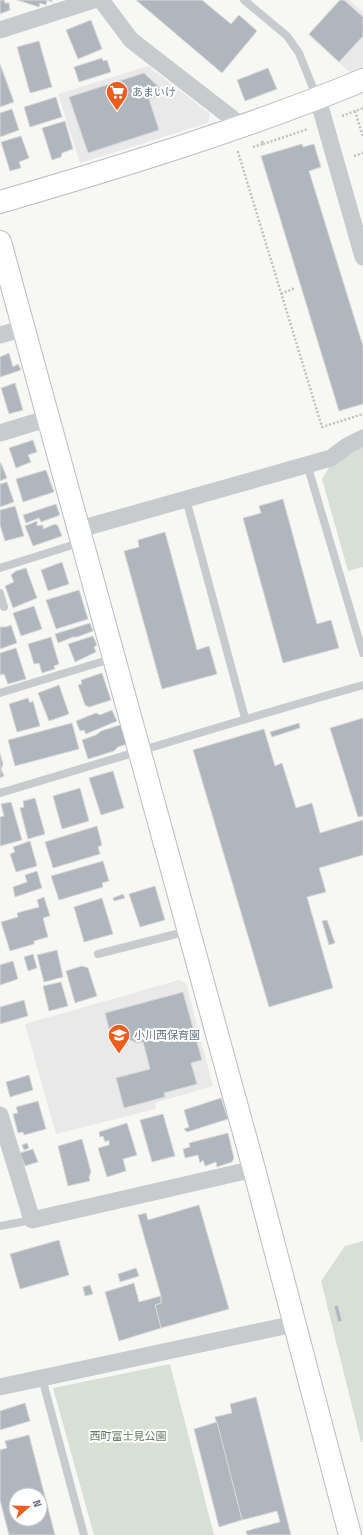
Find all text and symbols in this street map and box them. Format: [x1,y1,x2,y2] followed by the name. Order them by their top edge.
[104,79,130,112] supermarket icon: あまいけ
[132,86,176,99] place label: あまいけ
[106,1022,132,1055] school or university icon: 小川西保育園
[134,1029,200,1042] place label: 小川西保育園
[90,1430,167,1443] park label: 西町富士見公園
[8,1487,48,1527] north arrow
[30,1498,44,1509] text: N

